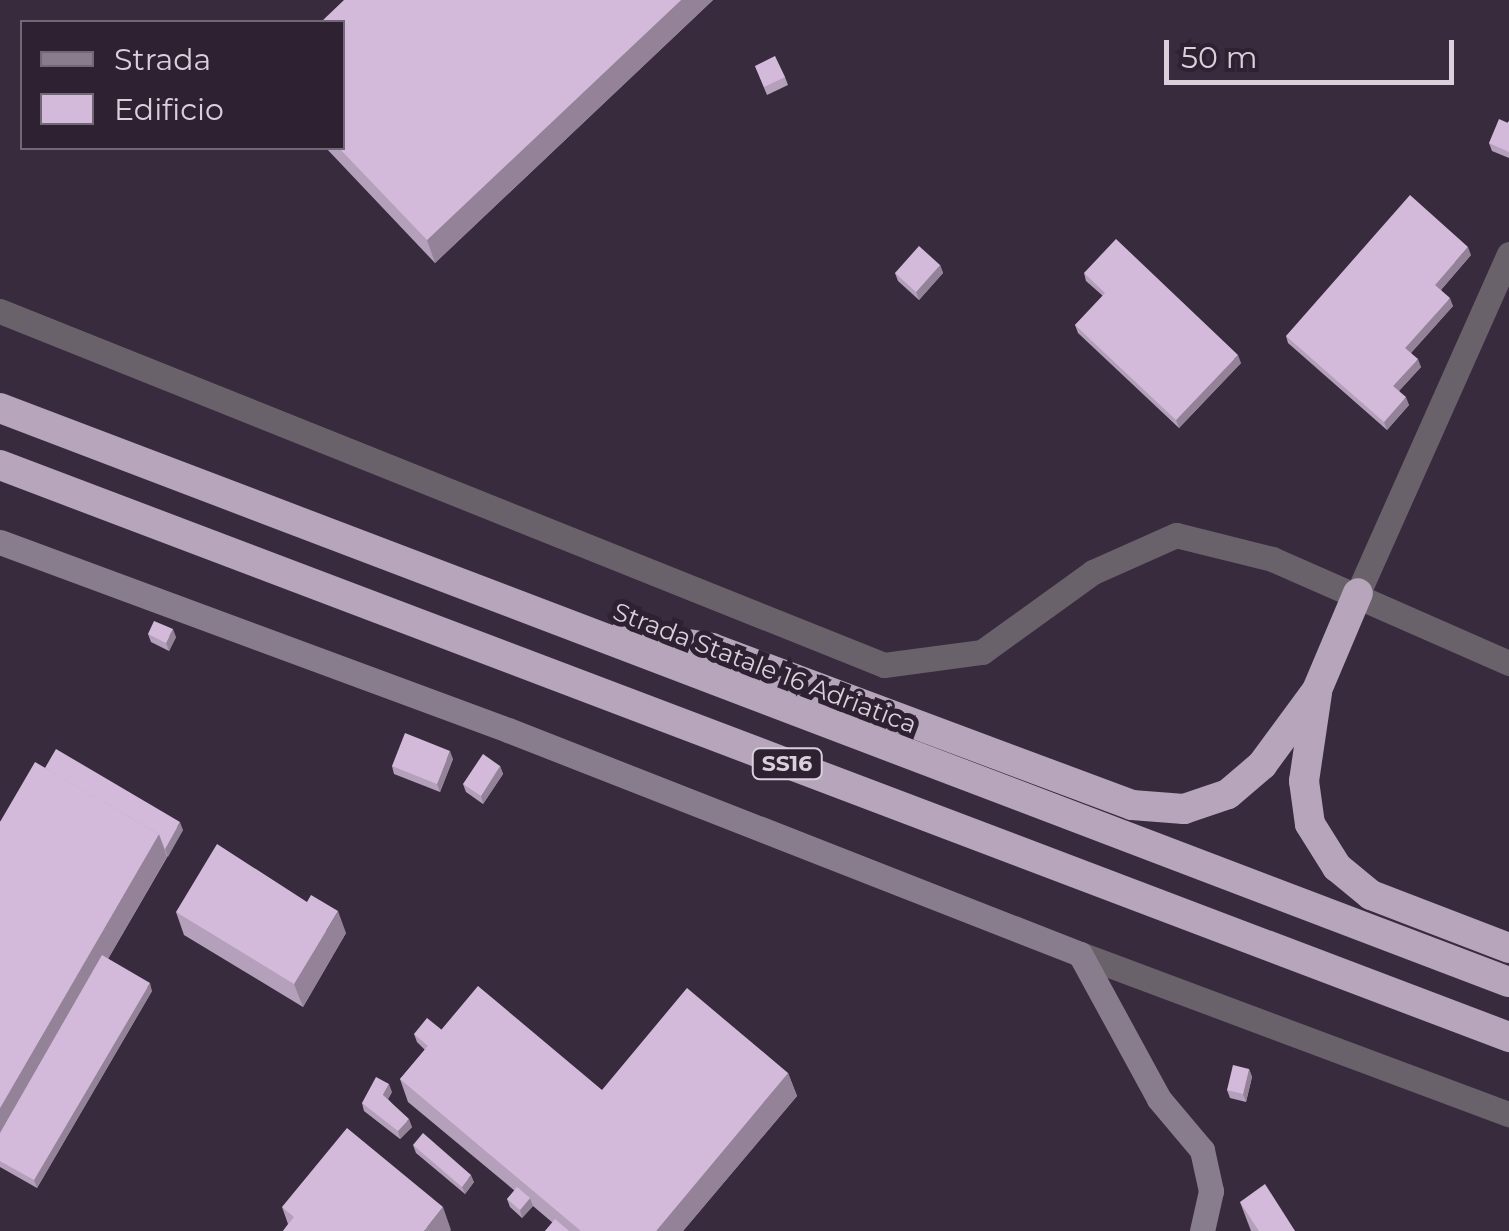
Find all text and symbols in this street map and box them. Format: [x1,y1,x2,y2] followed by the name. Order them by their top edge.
[20,20,345,150] legend
[1169,20,1459,82] scale bar
[1181,39,1258,76] text: 50 m
[114,41,211,78] text: Strada
[114,91,224,128] text: Edificio
[609,596,921,740] street label: Strada Statale 16 Adriatica
[750,747,824,781] road number: SS16

